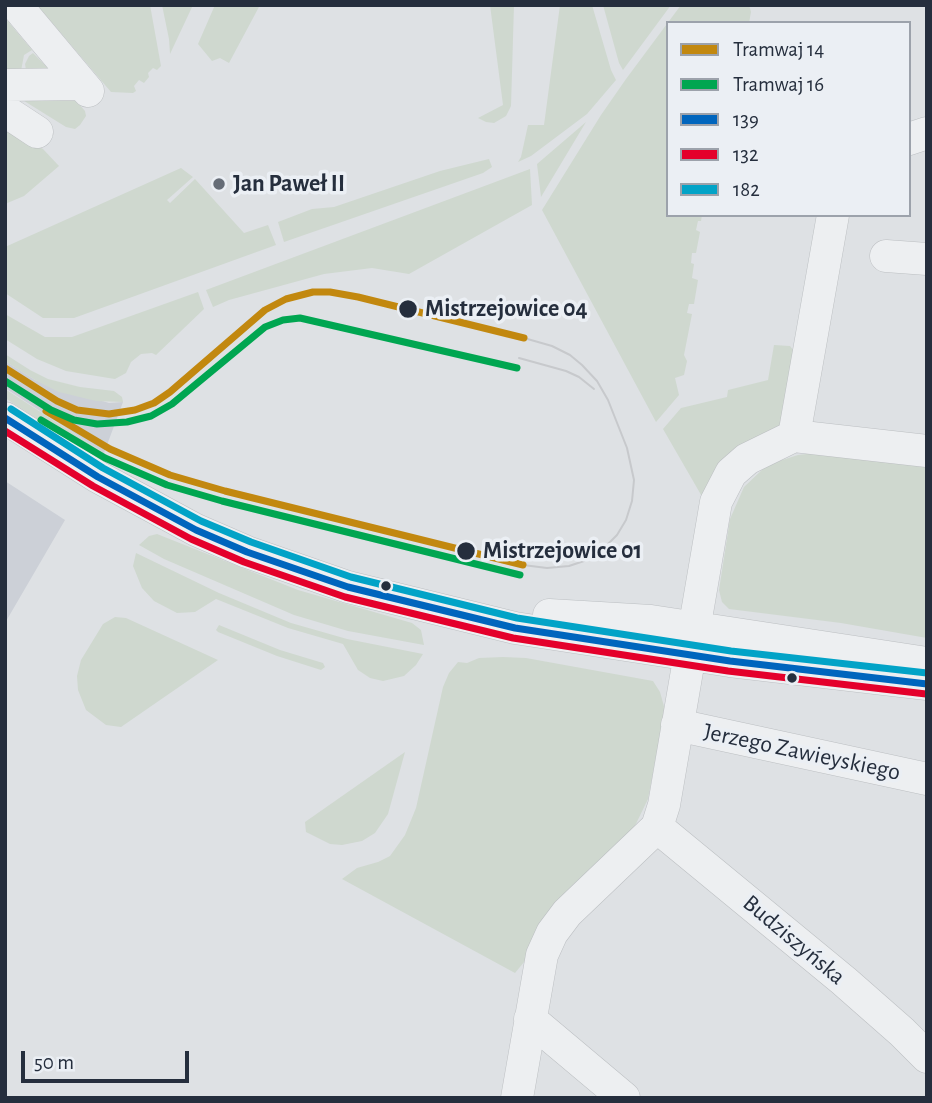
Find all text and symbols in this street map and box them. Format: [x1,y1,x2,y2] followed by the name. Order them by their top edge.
[666,21,911,217] legend
[733,39,824,60] text: Tramwaj 14
[733,74,824,95] text: Tramwaj 16
[733,109,759,130] text: 139
[733,144,758,165] text: 132
[233,170,345,198] place label: Jan Paweł II
[211,176,227,192] marker: Jan Paweł II
[733,179,760,200] text: 182
[425,295,588,323] place label: Mistrzejowice 04
[397,298,419,320] marker: Mistrzejowice 04
[483,537,642,565] place label: Mistrzejowice 01
[455,540,477,562] marker: Mistrzejowice 01
[379,579,393,593] unlabelled marker
[785,671,799,685] unlabelled marker
[701,717,903,787] street label: Jerzego Zawieyskiego
[737,889,851,991] street label: Budziszyńska
[24,1036,192,1080] scale bar
[34,1052,74,1073] text: 50 m

